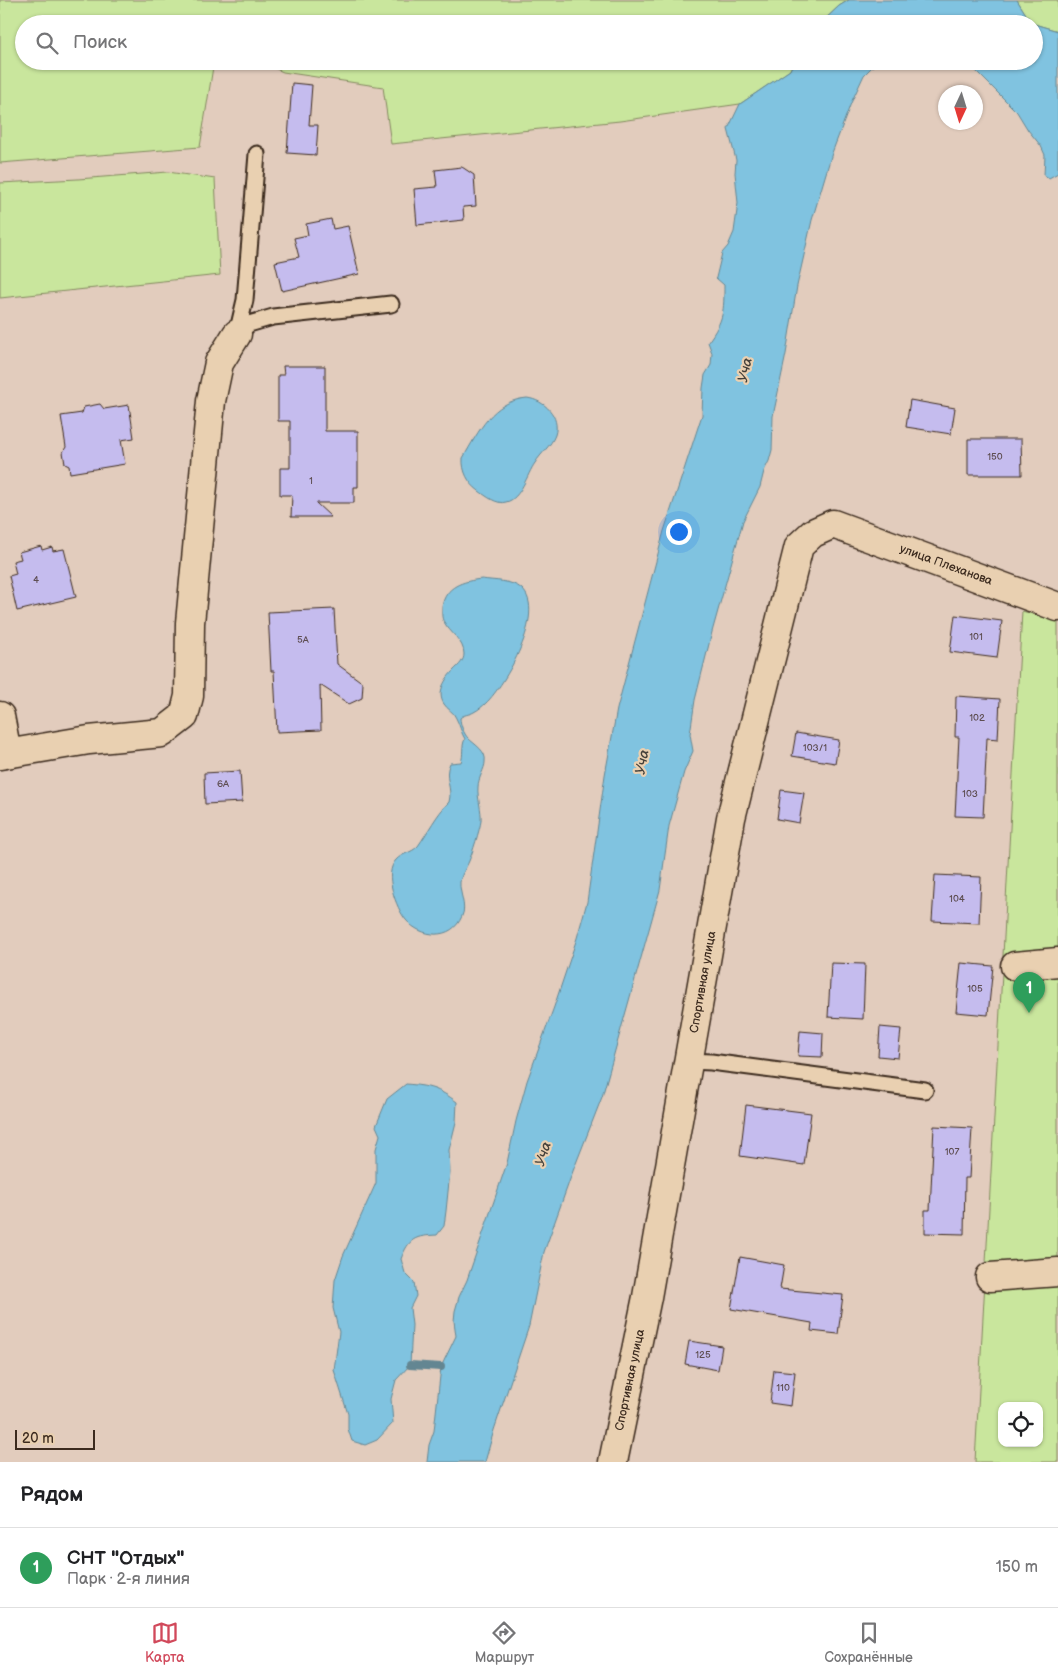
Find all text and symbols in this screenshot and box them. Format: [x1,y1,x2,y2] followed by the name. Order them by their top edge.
[15,15,1043,70] search box
[33,29,61,57] icon: search
[73,31,127,54] text: Поиск
[938,85,983,130] north arrow
[734,356,756,384] water label: Уча
[987,451,1003,463] house number: 150
[309,475,313,487] house number: 1
[666,519,692,545] your location
[898,541,994,589] street label: улица Плеханова
[33,574,39,586] house number: 4
[969,631,983,643] house number: 101
[297,634,310,646] house number: 5А
[969,712,985,724] house number: 102
[803,742,827,754] house number: 103/1
[631,748,653,776] water label: Уча
[217,778,230,790] house number: 6А
[962,788,978,800] house number: 103
[949,893,965,905] house number: 104
[687,930,719,1034] street label: Спортивная улица
[1013,972,1045,1013] pin: 1
[967,983,983,995] house number: 105
[531,1140,555,1168] water label: Уча
[945,1146,959,1158] house number: 107
[612,1328,648,1432] street label: Спортивная улица
[695,1349,711,1361] house number: 125
[776,1382,790,1394] house number: 110
[998,1402,1043,1447] map controls
[998,1402,1043,1447] button: locate
[15,1427,95,1450] scale bar
[22,1430,54,1447] text: 20 m
[20,1482,83,1507] text: Рядом
[67,1547,185,1570] text: СНТ "Отдых"
[33,1558,39,1577] text: 1
[996,1558,1038,1577] text: 150 m
[67,1570,190,1589] text: Парк · 2-я линия
[145,1619,185,1666] tab: Карта
[475,1619,534,1666] tab: Маршрут
[824,1619,913,1666] tab: Сохранённые

